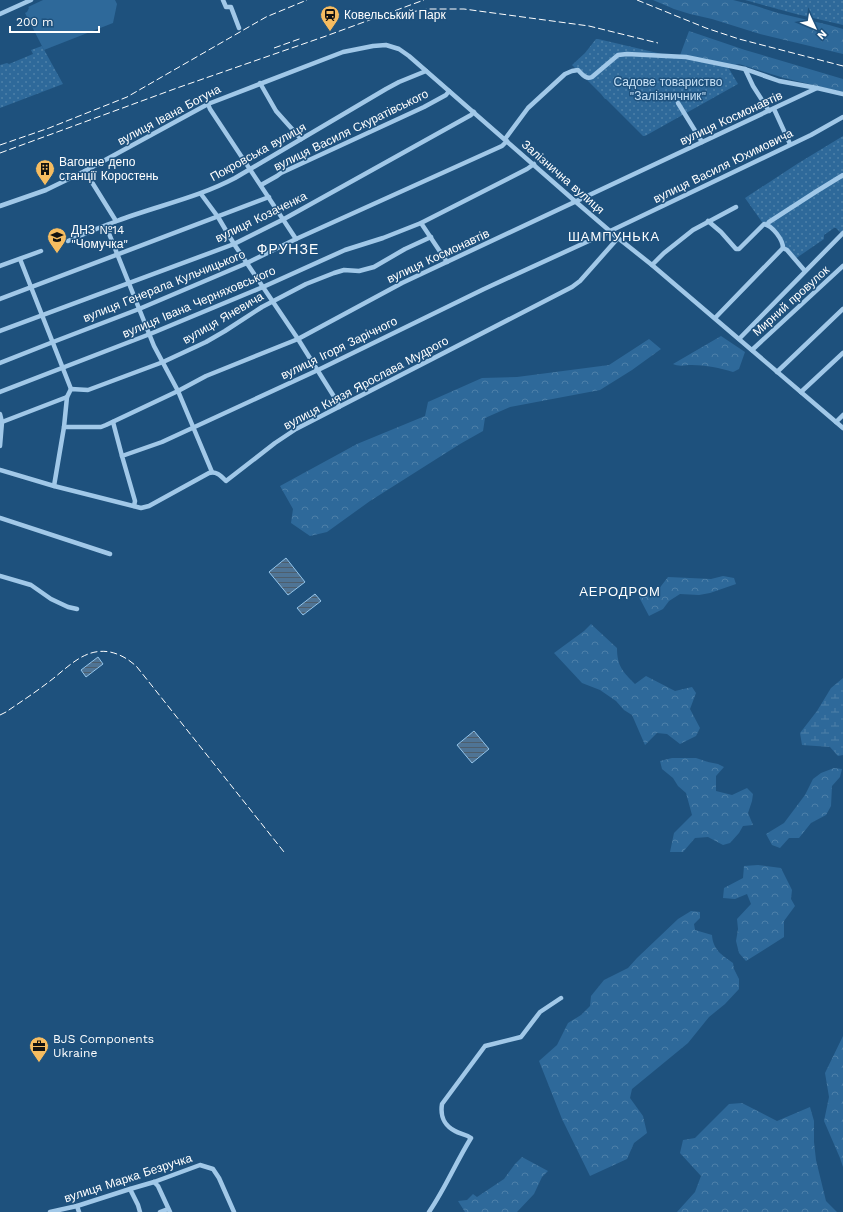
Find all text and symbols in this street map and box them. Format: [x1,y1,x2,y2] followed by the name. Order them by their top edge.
[319,4,341,32] station icon: Ковельський Парк
[10,8,99,34] scale bar
[344,8,446,22] place label: Ковельський Парк
[795,8,835,48] north arrow
[16,15,53,29] text: 200 m
[814,27,829,42] text: N
[614,75,723,103] park label: Садове товариство "Залізничник"
[115,82,223,148] street label: вулиця Івана Богуна
[271,86,431,174] street label: вулиця Василя Скуратівського
[677,88,785,148] street label: вулиця Космонавтів
[208,120,308,184] street label: Покровська вулиця
[651,126,795,206] street label: вулиця Василя Юхимовича
[519,137,607,217] street label: Залізнична вулиця
[59,155,159,183] place label: Вагонне депо станції Коростень
[34,158,56,186] building icon: Вагонне депо станції Коростень
[213,189,309,245] street label: вулиця Козаченка
[71,223,128,251] place label: ДНЗ №14 "Чомучка"
[46,226,68,254] school or university icon: ДНЗ №14 "Чомучка"
[384,226,492,286] street label: вулиця Космонавтів
[568,229,660,244] district label: ШАМПУНЬКА
[257,241,319,257] district label: ФРУНЗЕ
[81,247,248,325] street label: вулиця Генерала Кульчицького
[750,262,833,339] street label: Мирний провулок
[120,263,278,341] street label: вулиця Івана Черняховського
[180,289,266,347] street label: вулиця Яневича
[278,314,400,382] street label: вулиця Ігоря Зарічного
[281,333,451,433] street label: вулиця Князя Ярослава Мудрого
[579,584,661,599] district label: АЕРОДРОМ
[53,1032,154,1060] place label: BJS Components Ukraine
[28,1035,50,1063] office icon: BJS Components Ukraine
[62,1151,194,1205] street label: вулиця Марка Безручка

